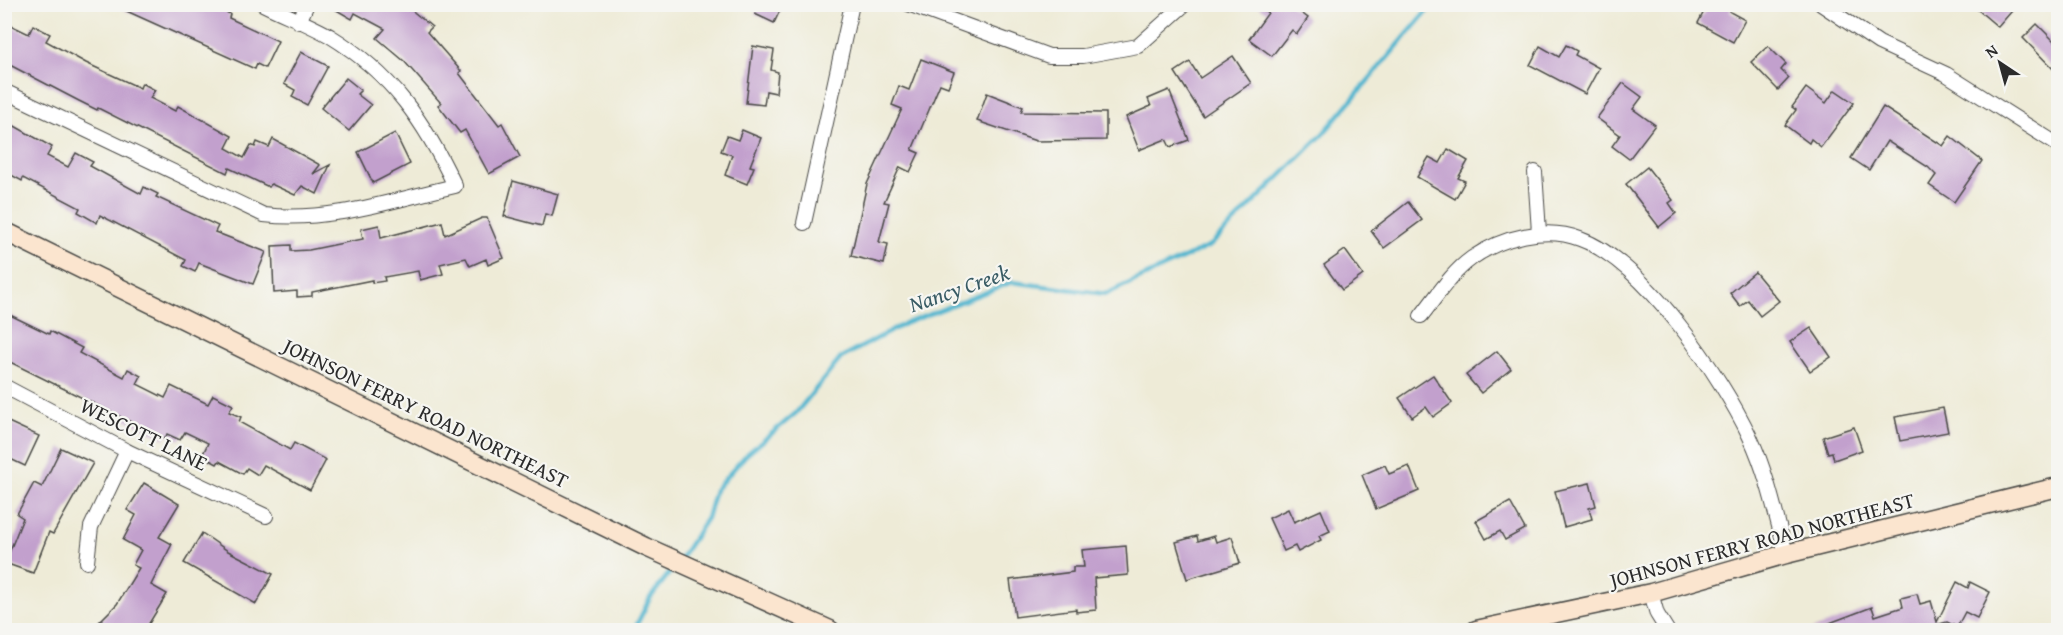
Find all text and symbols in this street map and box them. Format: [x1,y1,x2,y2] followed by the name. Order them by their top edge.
[1970,33,2030,93] north arrow
[1980,38,2003,64] text: N
[904,256,1014,320] water label: Nancy Creek
[275,329,574,496] street label: JOHNSON FERRY ROAD NORTHEAST
[75,390,213,478] street label: WESCOTT LANE
[1603,484,1918,596] street label: JOHNSON FERRY ROAD NORTHEAST

